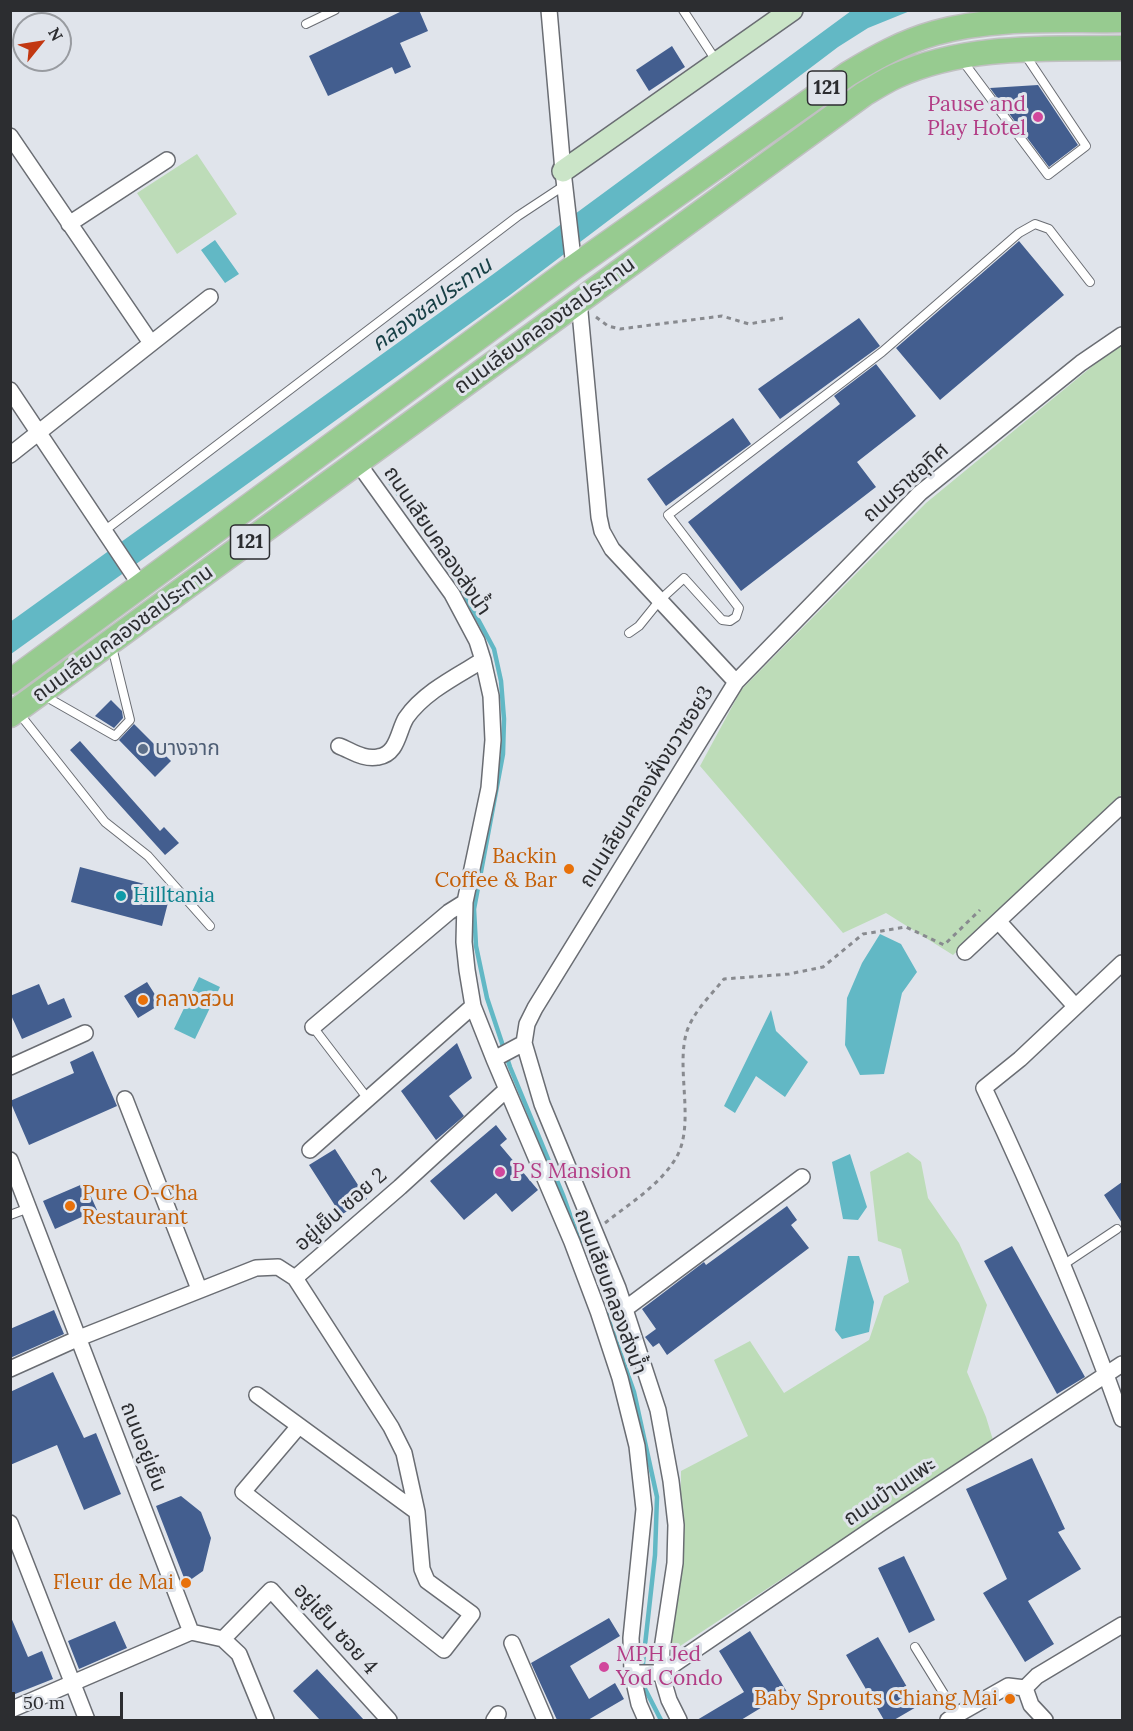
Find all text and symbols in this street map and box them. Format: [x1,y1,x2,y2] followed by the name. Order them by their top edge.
[12,12,72,72] north arrow
[44,24,68,44] text: N
[808,71,846,105] road number: 121
[927,92,1026,142] place label: Pause and Play Hotel
[1031,110,1045,124] marker: Pause and Play Hotel
[367,252,497,358] water label: คลองชลประทาน
[450,252,640,400] street label: ถนนเลียบคลองชลประทาน
[858,438,954,528] street label: ถนนราชอุทิศ
[378,462,496,620] street label: ถนนเลียบคลองส่งน้ำ
[230,525,270,559] road number: 121
[28,560,218,708] street label: ถนนเลียบคลองชลประทาน
[575,682,719,892] street label: ถนนเลียบคลองฝั่งขวาซอย3
[155,736,220,762] place label: บางจาก
[136,742,150,756] marker: บางจาก
[435,844,557,894] place label: Backin Coffee & Bar
[562,862,576,876] marker: Backin Coffee & Bar
[133,883,215,909] place label: Hilltania
[114,889,128,903] marker: Hilltania
[155,987,235,1013] place label: กลางสวน
[136,993,150,1007] marker: กลางสวน
[512,1159,631,1185] place label: P S Mansion
[290,1163,392,1257] street label: อยู่เย็น ซอย 2
[493,1165,507,1179] marker: P S Mansion
[82,1181,198,1231] place label: Pure O-Cha Restaurant
[63,1199,77,1213] marker: Pure O-Cha Restaurant
[568,1206,652,1378] street label: ถนนเลียบคลองส่งน้ำ
[114,1399,172,1495] street label: ถนนอยู่เย็น
[839,1452,941,1532] street label: ถนนบ้านแพะ
[53,1570,174,1596] place label: Fleur de Mai
[179,1576,193,1590] marker: Fleur de Mai
[287,1578,383,1680] street label: อยู่เย็น ซอย 4
[616,1642,723,1692] place label: MPH Jed Yod Condo
[597,1660,611,1674] marker: MPH Jed Yod Condo
[15,1680,126,1718] scale bar
[754,1686,998,1712] place label: Baby Sprouts Chiang Mai
[23,1691,65,1714] text: 50 m
[1003,1692,1017,1706] marker: Baby Sprouts Chiang Mai

